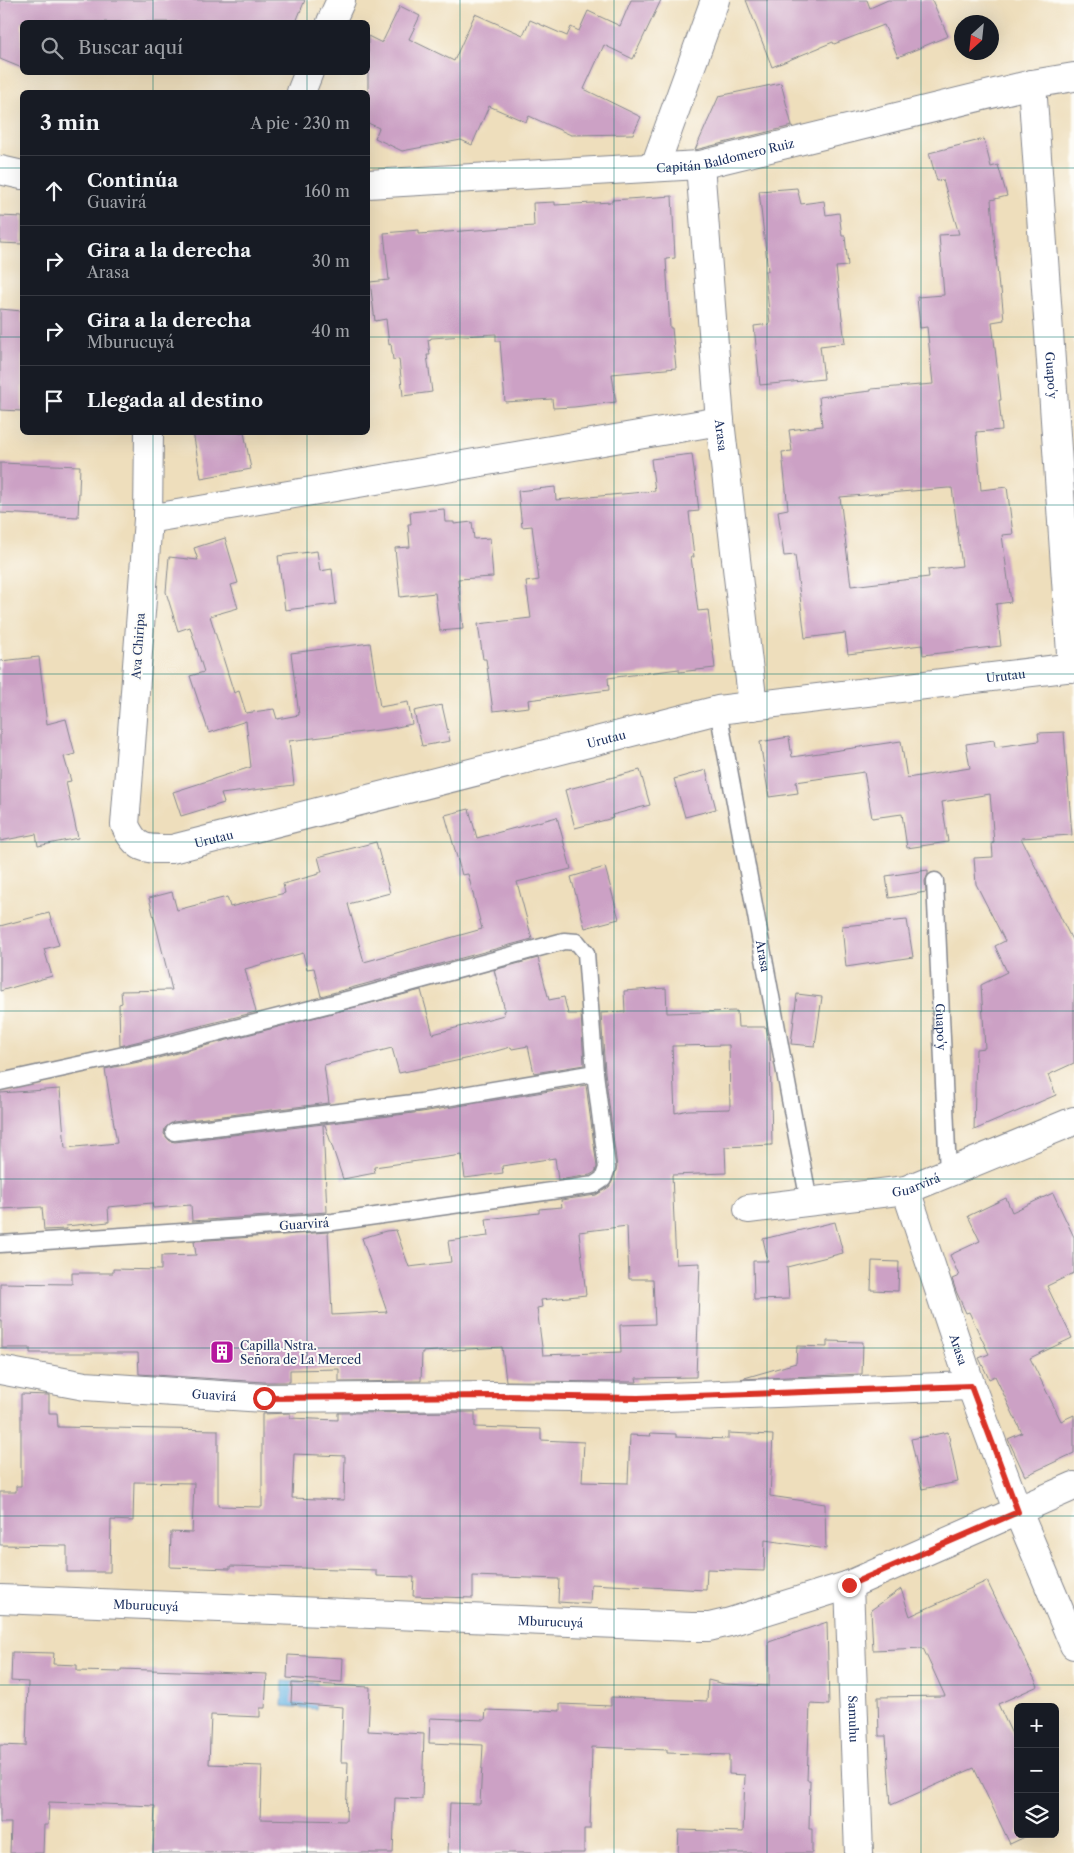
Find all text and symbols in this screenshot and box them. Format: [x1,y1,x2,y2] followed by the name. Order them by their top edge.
[954,15,999,60] north arrow
[20,20,370,75] search box
[38,34,66,62] icon: search
[78,36,183,59] text: Buscar aquí
[40,110,100,135] text: 3 min
[250,113,350,133] text: A pie · 230 m
[656,135,796,175] street label: Capitán Baldomero Ruiz
[87,169,178,192] text: Continúa
[40,177,68,205] icon: ahead
[305,181,350,201] text: 160 m
[87,192,146,212] text: Guavirá
[87,239,251,262] text: Gira a la derecha
[40,247,68,275] icon: right
[312,251,350,271] text: 30 m
[87,262,129,282] text: Arasa
[87,309,251,332] text: Gira a la derecha
[40,317,68,345] icon: right
[311,321,350,341] text: 40 m
[87,332,174,352] text: Mburucuyá
[1043,351,1061,400] street label: Guapo'y
[40,387,68,415] icon: arrive
[87,389,263,412] text: Llegada al destino
[712,417,731,452] street label: Arasa
[128,612,148,681] street label: Ava Chiripa
[985,665,1027,685] street label: Urutau
[585,726,628,751] street label: Urutau
[193,826,235,851] street label: Urutau
[753,938,774,973] street label: Arasa
[933,1003,950,1051] street label: Guapo'y
[891,1169,943,1199] street label: Guarvirá
[279,1215,330,1233] street label: Guarvirá
[946,1331,971,1368] street label: Arasa
[240,1338,362,1367] place label: Capilla Nstra. Señora de La Merced
[209,1339,235,1365] building icon: Capilla Nstra. Señora de La Merced
[191,1386,238,1404] street label: Guavirá
[253,1387,276,1410] route start
[838,1574,861,1597] route end
[113,1596,180,1614] street label: Mburucuyá
[517,1612,584,1630] street label: Mburucuyá
[846,1695,862,1743] street label: Samuhu
[1014,1703,1059,1838] map controls
[1014,1703,1059,1748] button: +
[1014,1748,1059,1793] button: −
[1014,1793,1059,1838] button: layers

